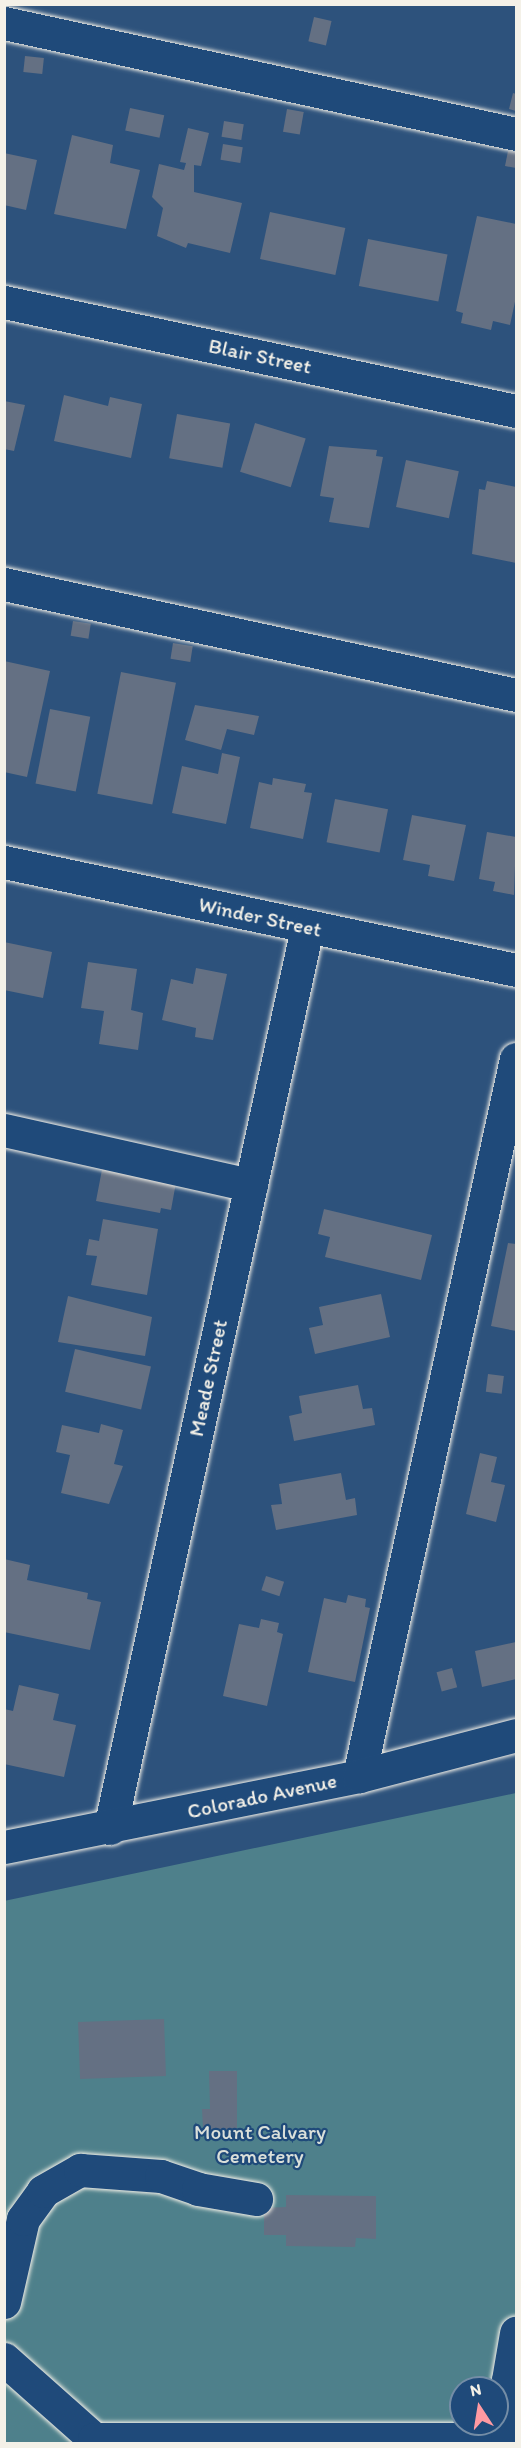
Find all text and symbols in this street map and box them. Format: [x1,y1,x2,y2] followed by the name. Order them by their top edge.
[207,333,313,379] street label: Blair Street
[196,892,324,942] street label: Winder Street
[183,1317,233,1439] street label: Meade Street
[185,1768,339,1824] street label: Colorado Avenue
[194,2119,326,2169] park label: Mount Calvary Cemetery
[449,2376,509,2436] north arrow
[468,2379,483,2400] text: N

